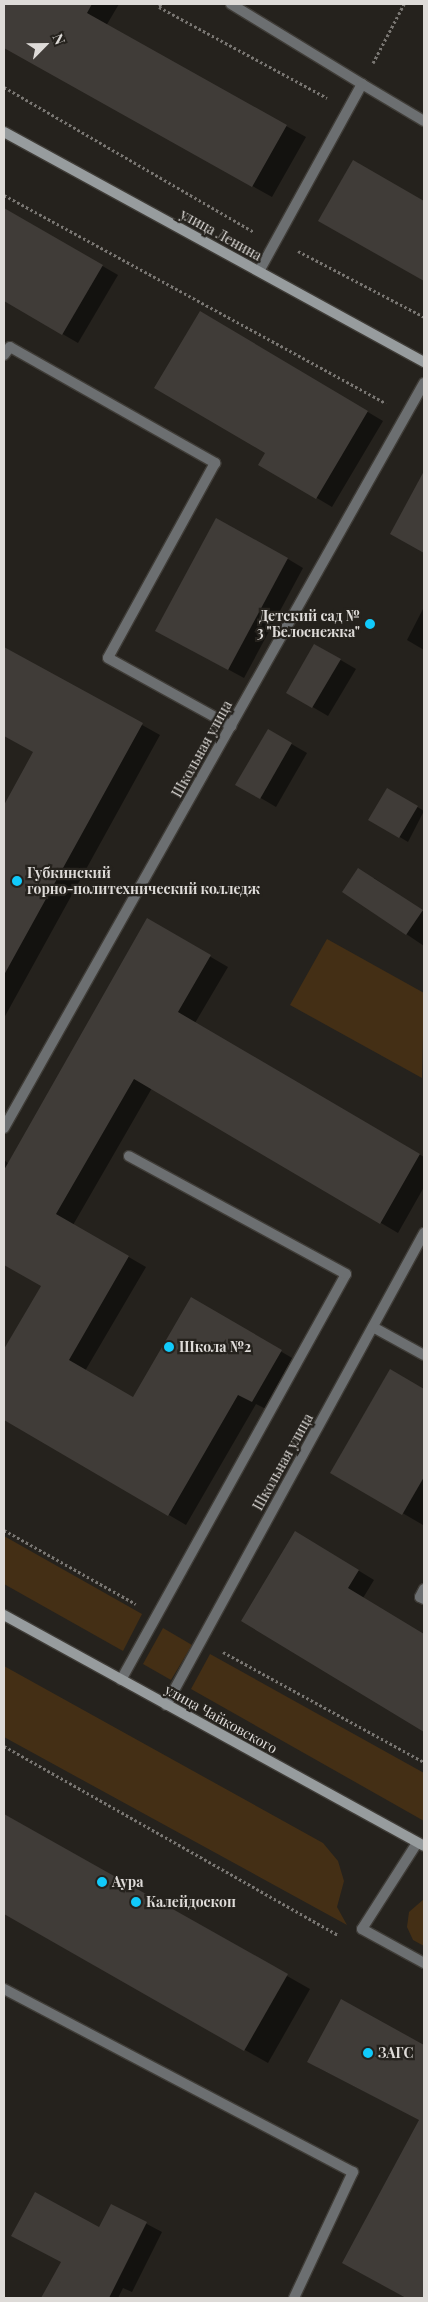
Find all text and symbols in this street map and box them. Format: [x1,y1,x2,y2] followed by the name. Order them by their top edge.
[20,20,70,70] north arrow
[49,31,70,47] text: N
[177,206,265,264] street label: улица Ленина
[256,608,360,640] place label: Детский сад № 3 "Белоснежка"
[364,618,376,630] marker: Детский сад № 3 "Белоснежка"
[168,698,236,800] street label: Школьная улица
[27,865,260,898] place label: Губкинский горно-политехнический колледж
[11,875,23,887] marker: Губкинский горно-политехнический колледж
[179,1339,251,1355] place label: Школа №2
[163,1341,175,1353] marker: Школа №2
[249,1411,317,1513] street label: Школьная улица
[162,1681,280,1757] street label: улица Чайковского
[112,1874,143,1890] place label: Аура
[96,1876,108,1888] marker: Аура
[146,1894,236,1910] place label: Калейдоскоп
[130,1896,142,1908] marker: Калейдоскоп
[378,2045,413,2061] place label: ЗАГС
[362,2047,374,2059] marker: ЗАГС

